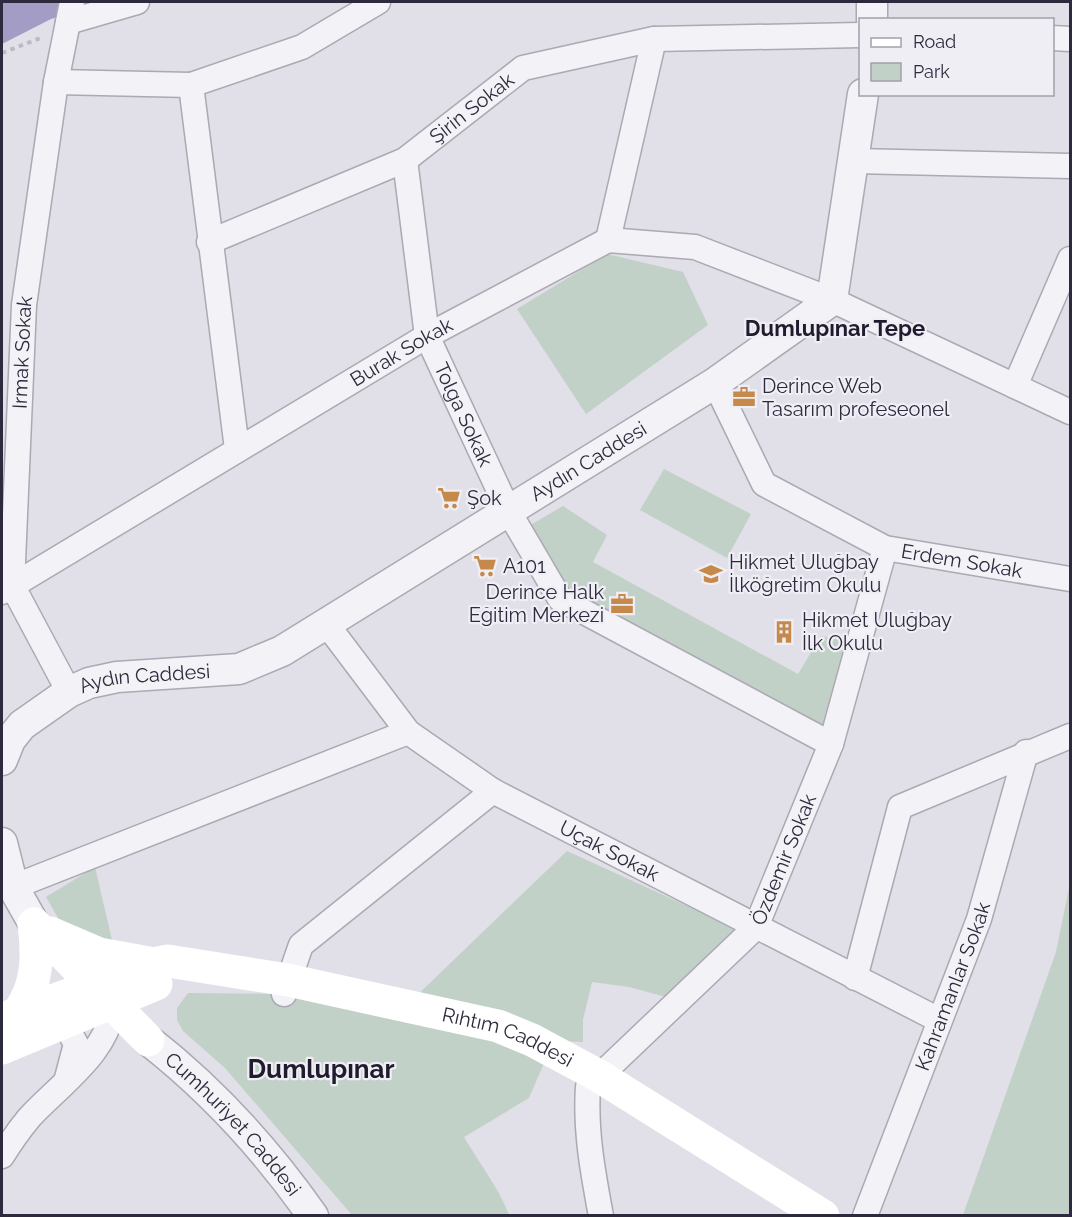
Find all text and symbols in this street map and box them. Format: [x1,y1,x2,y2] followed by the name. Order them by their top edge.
[859,18,1054,96] legend
[913,31,956,52] text: Road
[913,61,950,82] text: Park
[425,67,519,148] street label: Şirin Sokak
[8,294,37,409] street label: Irmak Sokak
[346,312,457,391] street label: Burak Sokak
[745,315,925,341] district label: Dumlupınar Tepe
[429,359,498,471] street label: Tolga Sokak
[762,374,950,421] place label: Derince Web Tasarım profeseonel
[731,384,757,410] office icon: Derince Web Tasarım profeseonel
[526,416,651,506] street label: Aydın Caddesi
[436,485,462,511] supermarket icon: Şok
[467,486,502,510] place label: Şok
[899,539,1025,583] street label: Erdem Sokak
[729,550,881,597] place label: Hikmet Uluğbay İlköğretim Okulu
[472,553,498,579] supermarket icon: A101
[503,554,546,578] place label: A101
[698,561,724,587] school or university icon: Hikmet Uluğbay İlköğretim Okulu
[469,580,604,627] place label: Derince Halk Eğitim Merkezi
[609,591,635,617] office icon: Derince Halk Eğitim Merkezi
[802,608,952,655] place label: Hikmet Uluğbay İlk Okulu
[771,619,797,645] building icon: Hikmet Uluğbay İlk Okulu
[75,659,211,698] street label: Aydın Caddesi
[746,790,821,929] street label: Özdemir Sokak
[555,815,663,886] street label: Uçak Sokak
[910,899,995,1074] street label: Kahramanlar Sokak
[440,1002,578,1072] street label: Rıhtım Caddesi
[160,1047,306,1201] street label: Cumhuriyet Caddesi
[247,1054,395,1084] district label: Dumlupınar

